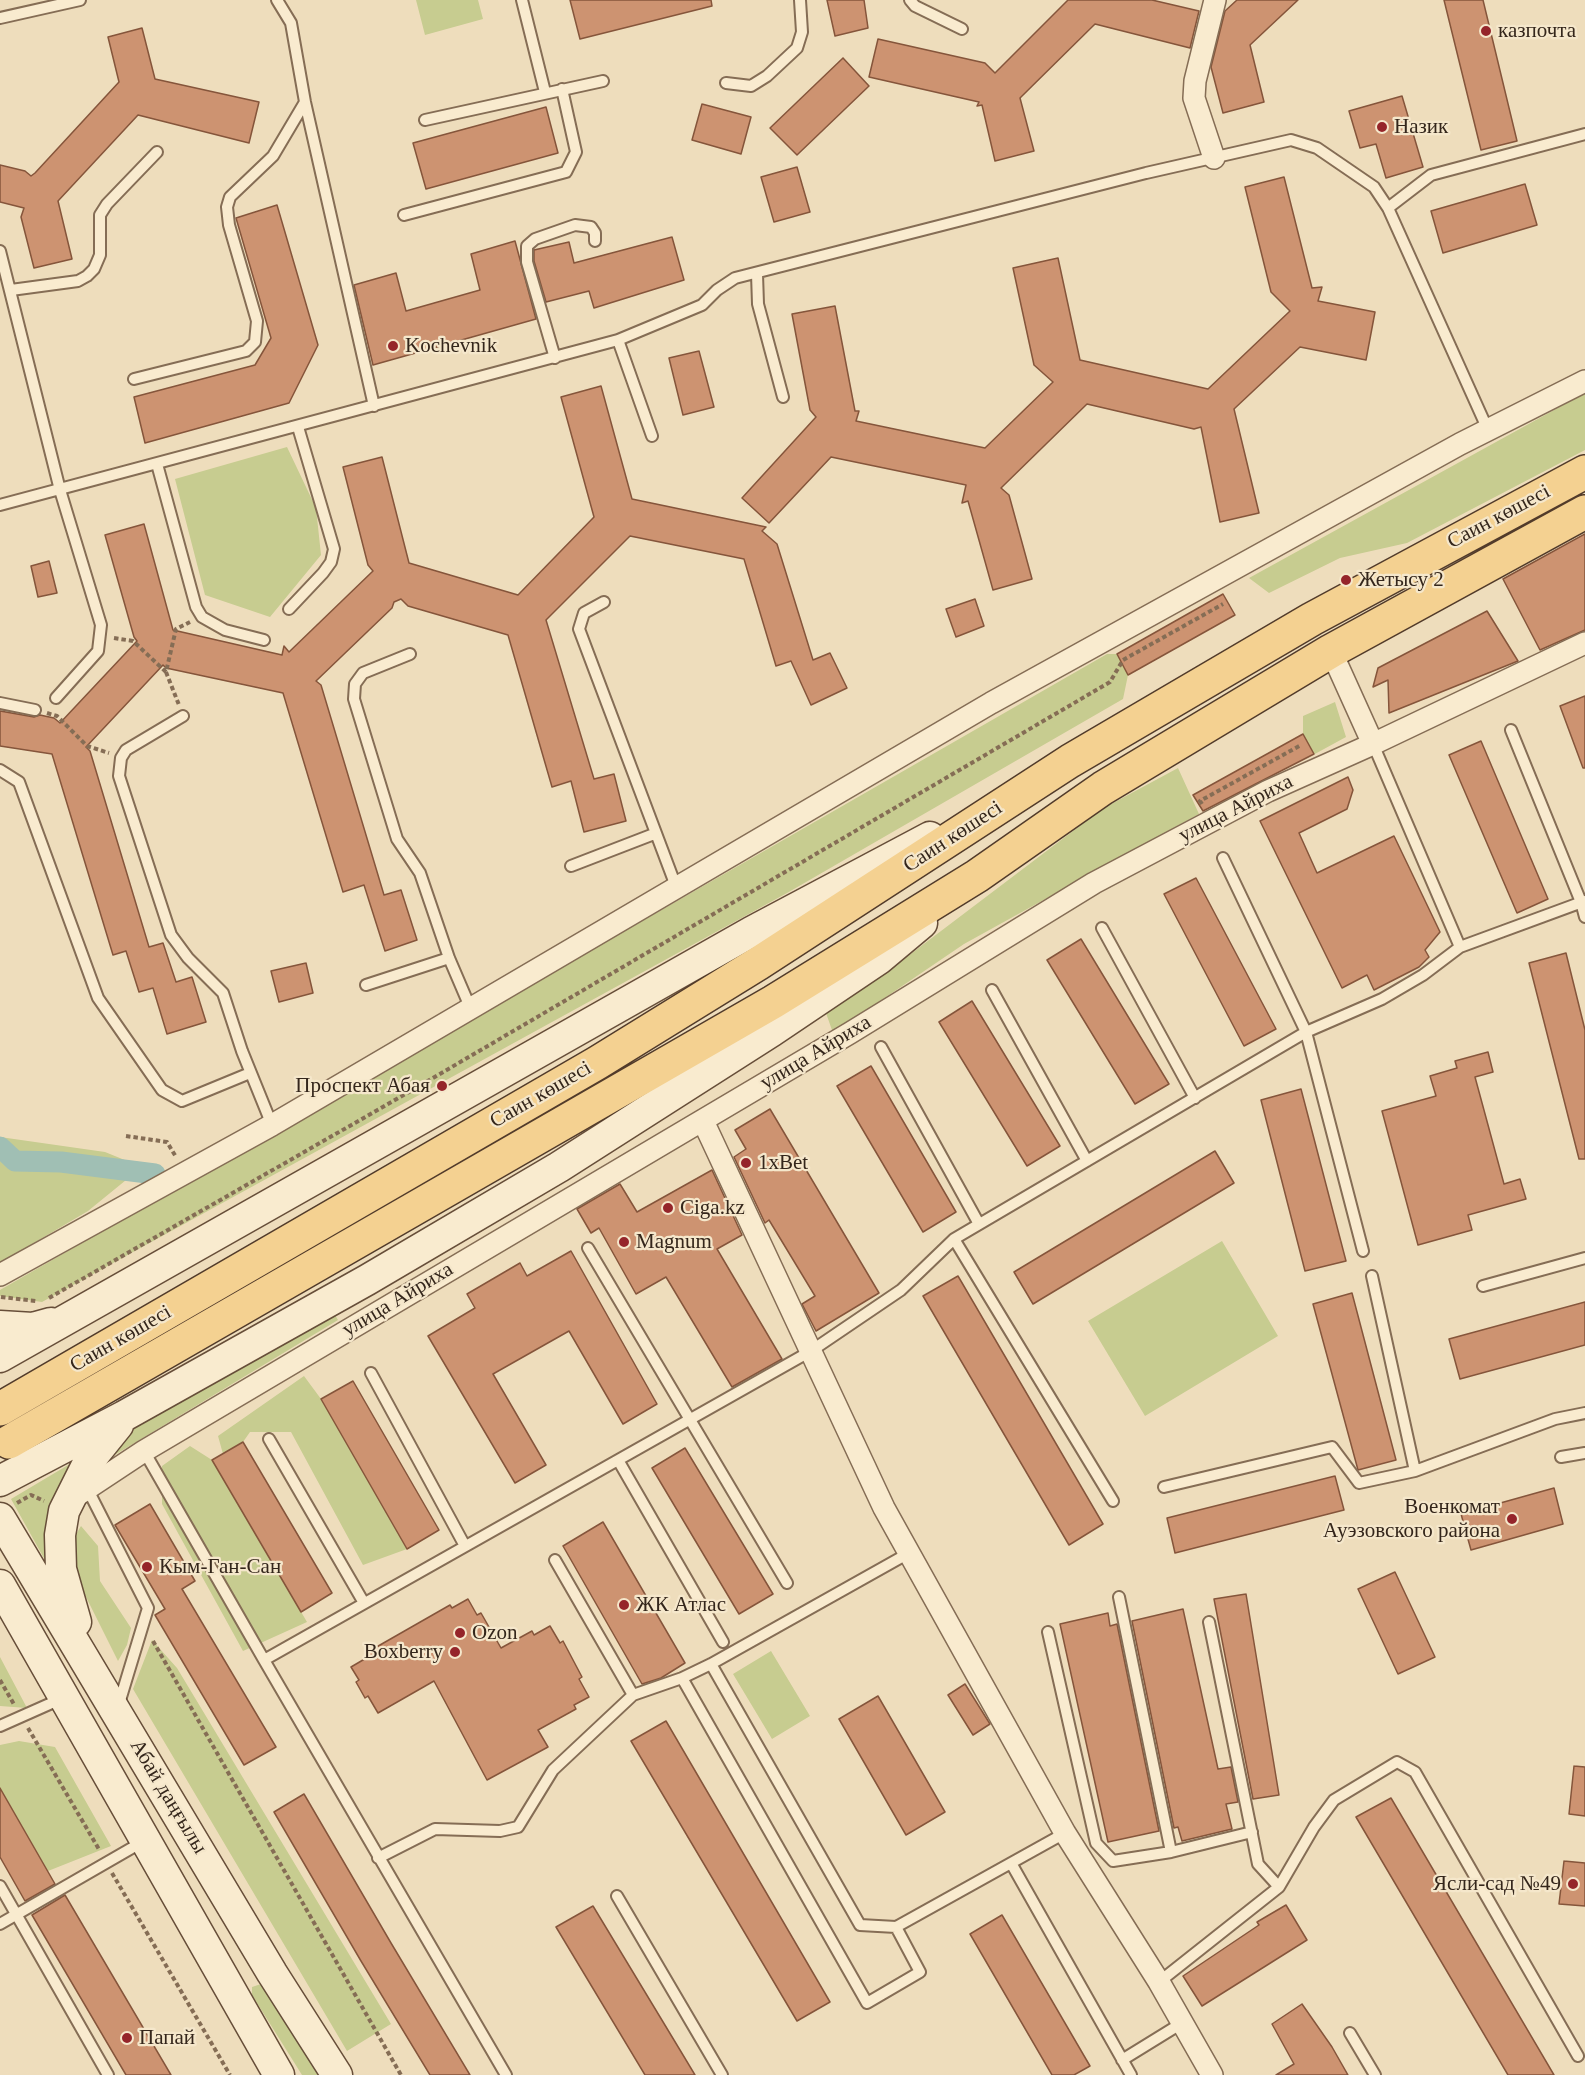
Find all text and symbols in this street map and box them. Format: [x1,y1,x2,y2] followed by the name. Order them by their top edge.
[1498,18,1576,44] place label: казпочта
[1479,24,1493,38] marker: казпочта
[1394,114,1448,140] place label: Назик
[1375,120,1389,134] marker: Назик
[405,333,497,359] place label: Kochevnik
[386,339,400,353] marker: Kochevnik
[1443,479,1555,555] street label: Саин көшесі
[1358,567,1444,593] place label: Жетысу 2
[1339,573,1353,587] marker: Жетысу 2
[1175,769,1297,849] street label: улица Айриха
[899,796,1007,878] street label: Саин көшесі
[756,1010,876,1096] street label: улица Айриха
[486,1056,596,1134] street label: Саин көшесі
[295,1073,430,1099] place label: Проспект Абая
[435,1079,449,1093] marker: Проспект Абая
[758,1150,808,1176] place label: 1xBet
[739,1156,753,1170] marker: 1xBet
[680,1195,745,1221] place label: Ciga.kz
[661,1201,675,1215] marker: Ciga.kz
[636,1229,712,1255] place label: Magnum
[617,1235,631,1249] marker: Magnum
[338,1257,458,1343] street label: улица Айриха
[66,1300,176,1378] street label: Саин көшесі
[1323,1494,1500,1544] place label: Военкомат Ауэзовского района
[1505,1512,1519,1526] marker: Военкомат Ауэзовского района
[159,1554,281,1580] place label: Кым-Ган-Сан
[140,1560,154,1574] marker: Кым-Ган-Сан
[636,1592,726,1618] place label: ЖК Атлас
[617,1598,631,1612] marker: ЖК Атлас
[472,1620,517,1646] place label: Ozon
[453,1626,467,1640] marker: Ozon
[364,1639,443,1665] place label: Boxberry
[448,1645,462,1659] marker: Boxberry
[124,1735,212,1859] street label: Абай даңғылы
[1433,1871,1561,1897] place label: Ясли-сад №49
[1566,1877,1580,1891] marker: Ясли-сад №49
[139,2025,195,2051] place label: Папай
[120,2031,134,2045] marker: Папай

